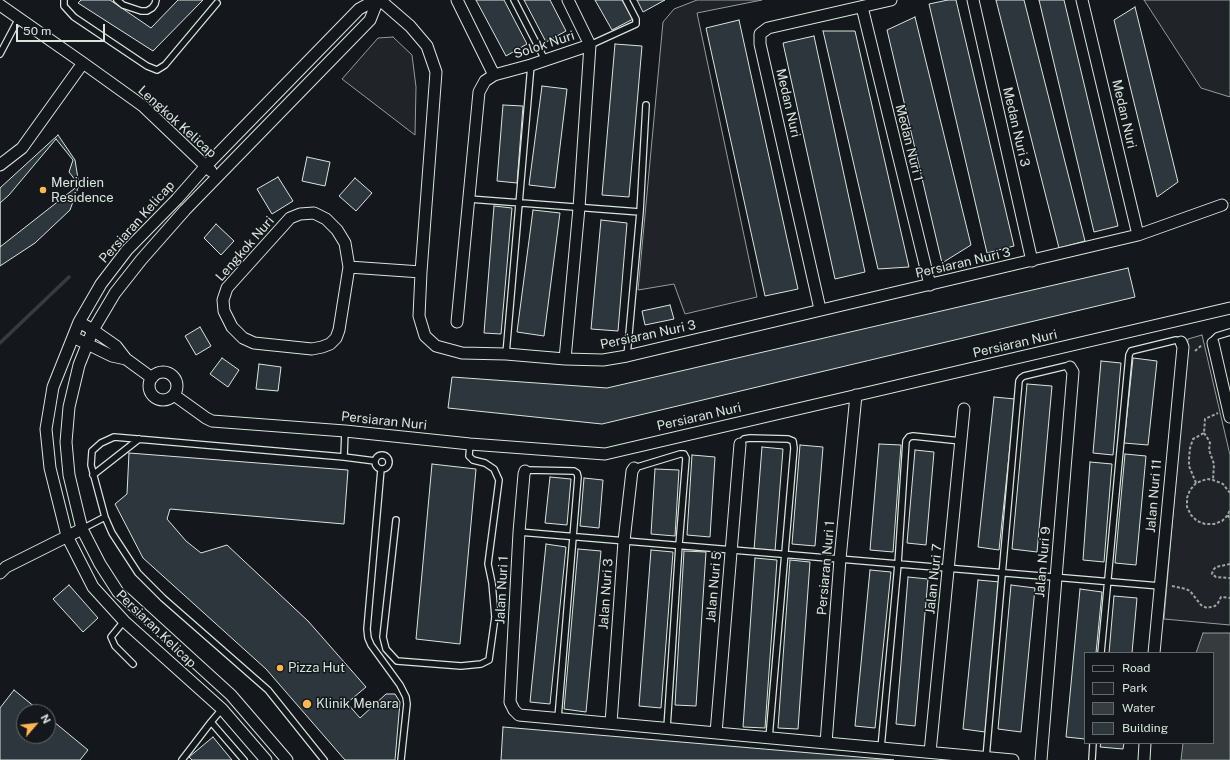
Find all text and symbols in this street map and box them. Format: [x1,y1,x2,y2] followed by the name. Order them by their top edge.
[18,16,107,42] scale bar
[23,24,51,38] text: 50 m
[512,28,576,62] street label: Solok Nuri
[773,67,803,139] street label: Medan Nuri
[1109,78,1139,150] street label: Medan Nuri
[135,83,219,161] street label: Lengkok Kelicap
[999,86,1033,168] street label: Medan Nuri 3
[892,103,926,183] street label: Medan Nuri 1
[51,175,114,206] place label: Meridien Residence
[96,178,178,266] street label: Persiaran Kelicap
[38,185,48,195] marker: Meridien Residence
[213,213,277,285] street label: Lengkok Nuri
[914,244,1012,282] street label: Persiaran Nuri 3
[599,317,697,353] street label: Persiaran Nuri 3
[971,327,1059,361] street label: Persiaran Nuri
[655,400,743,434] street label: Persiaran Nuri
[340,409,428,433] street label: Persiaran Nuri
[1143,459,1165,533] street label: Jalan Nuri 11
[814,520,838,616] street label: Persiaran Nuri 1
[1032,526,1054,598] street label: Jalan Nuri 9
[923,543,945,615] street label: Jalan Nuri 7
[703,551,725,623] street label: Jalan Nuri 5
[492,556,512,624] street label: Jalan Nuri 1
[596,558,616,630] street label: Jalan Nuri 3
[113,587,199,671] street label: Persiaran Kelicap
[1084,652,1214,744] legend
[288,660,345,676] place label: Pizza Hut
[1122,661,1150,675] text: Road
[275,663,285,673] marker: Pizza Hut
[1122,681,1148,695] text: Park
[316,696,399,712] place label: Klinik Menara
[301,698,313,710] marker: Klinik Menara
[1122,701,1155,715] text: Water
[16,704,56,744] north arrow
[38,712,53,725] text: N
[1122,721,1168,735] text: Building

